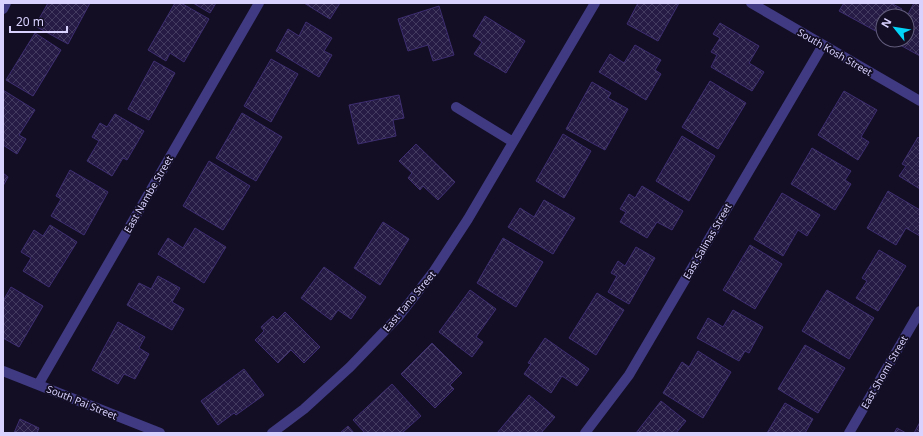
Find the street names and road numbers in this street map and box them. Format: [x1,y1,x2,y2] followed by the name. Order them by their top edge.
[795,25,875,79] street label: South Kosh Street
[120,152,176,235] street label: East Nambe Street
[680,200,735,282] street label: East Salinas Street
[379,267,439,334] street label: East Tano Street
[857,333,911,411] street label: East Shomi Street
[45,381,120,423] street label: South Pai Street

